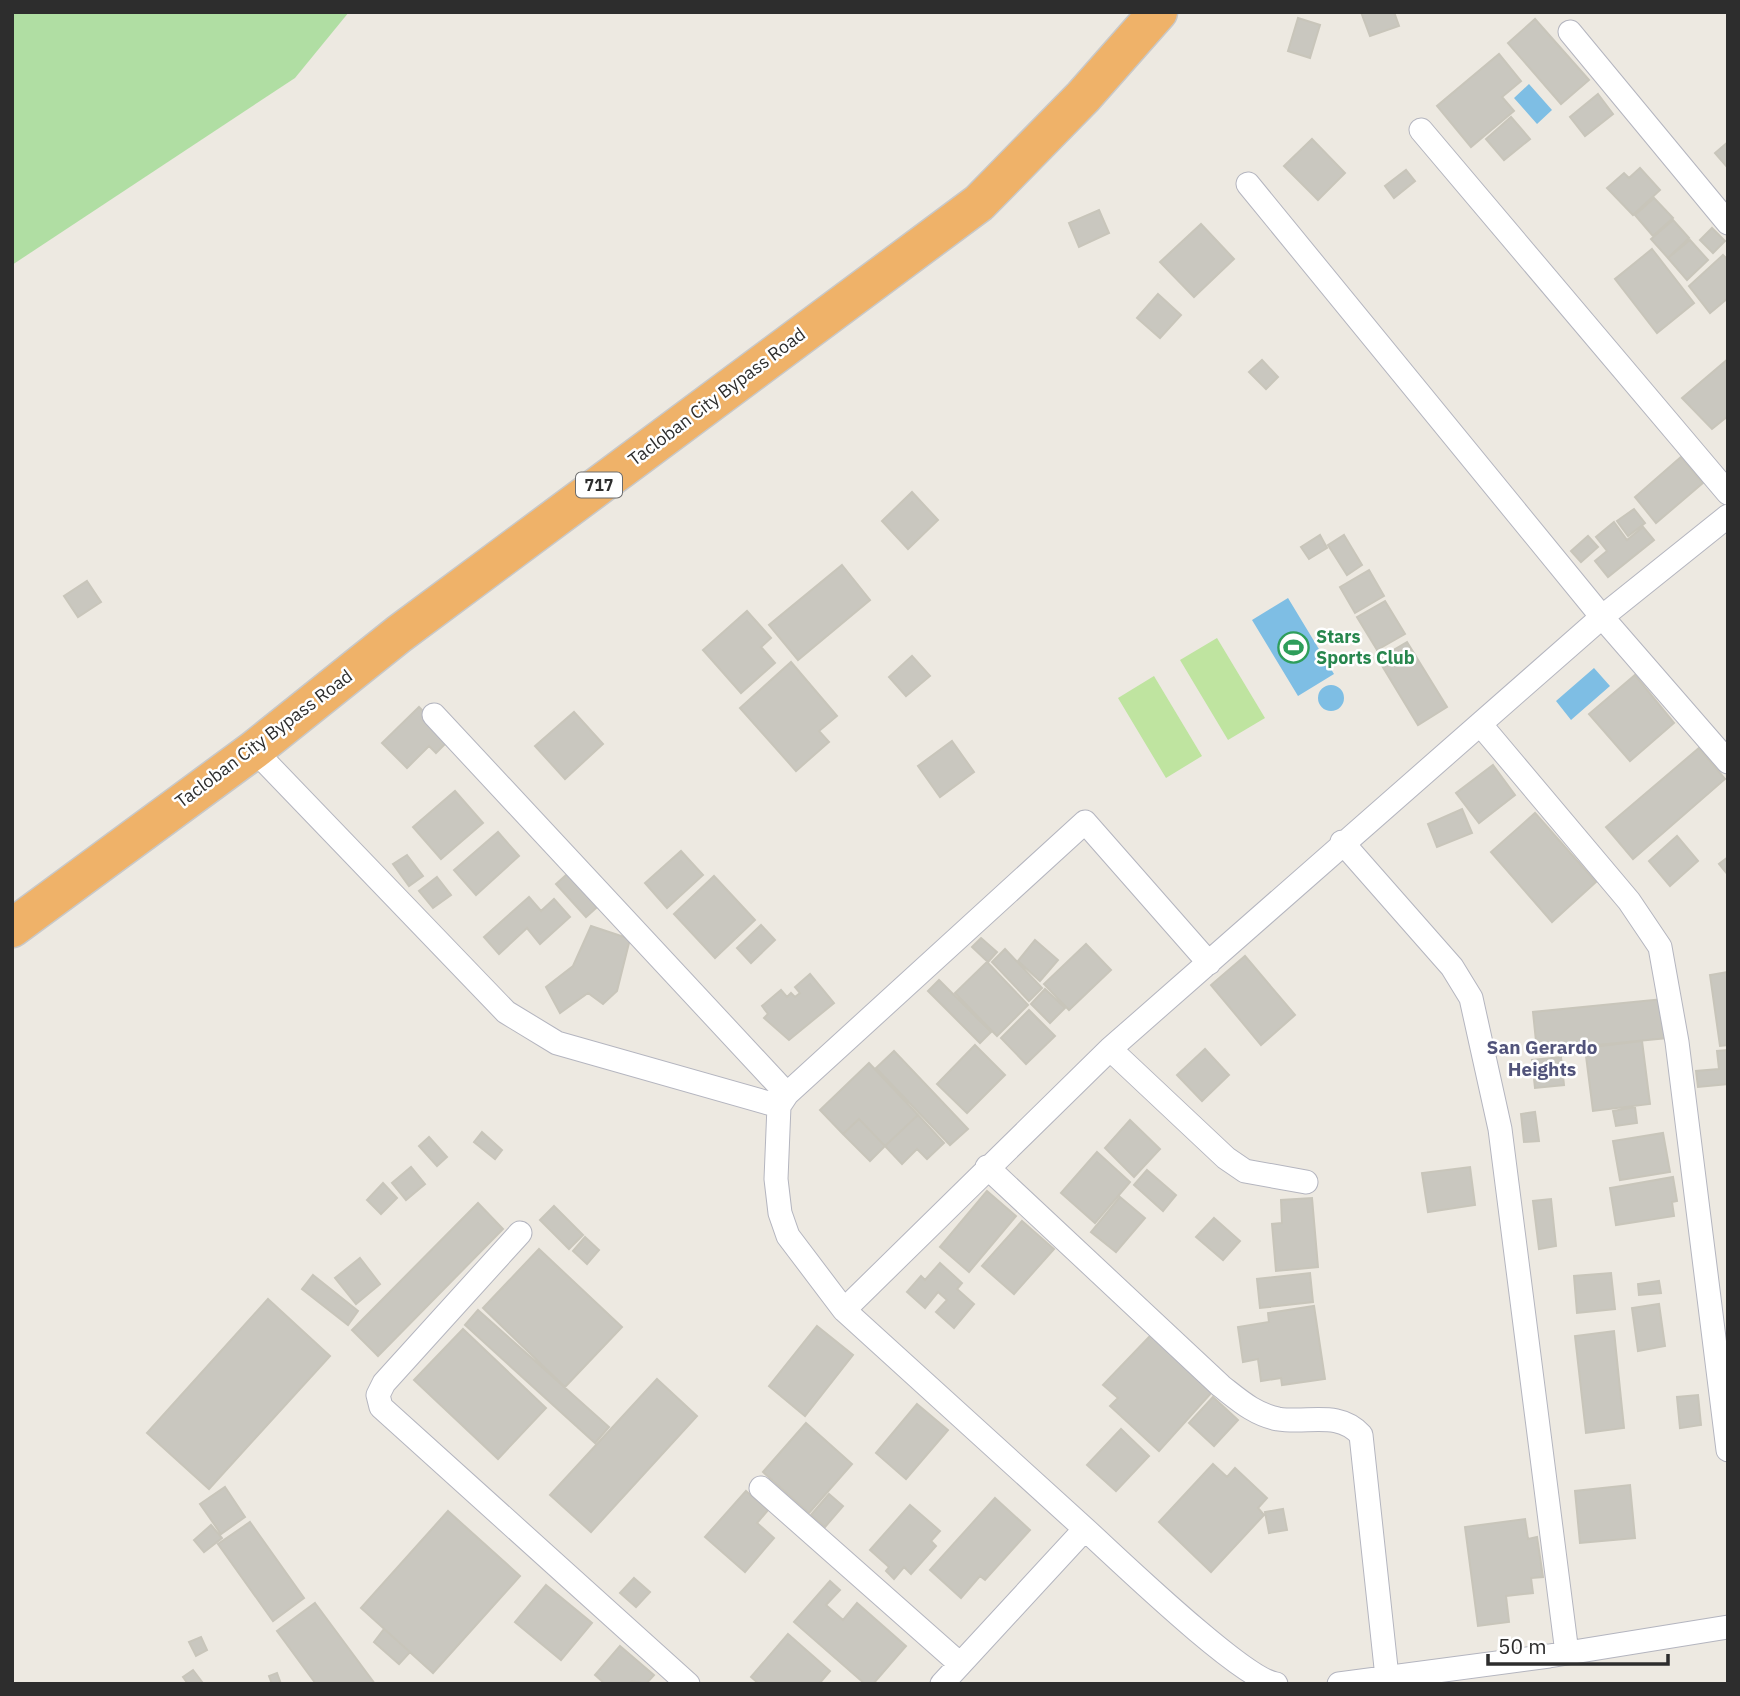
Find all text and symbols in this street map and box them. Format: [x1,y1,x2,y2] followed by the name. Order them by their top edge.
[623,322,810,471] street label: Tacloban City Bypass Road
[576,472,622,498] road number: 717
[1316,625,1415,669] place label: Stars Sports Club
[1276,630,1310,664] sports icon: Stars Sports Club
[170,664,357,813] street label: Tacloban City Bypass Road
[1487,1035,1598,1081] district label: San Gerardo Heights
[1488,1622,1668,1666] scale bar
[1498,1632,1547,1660] text: 50 m

